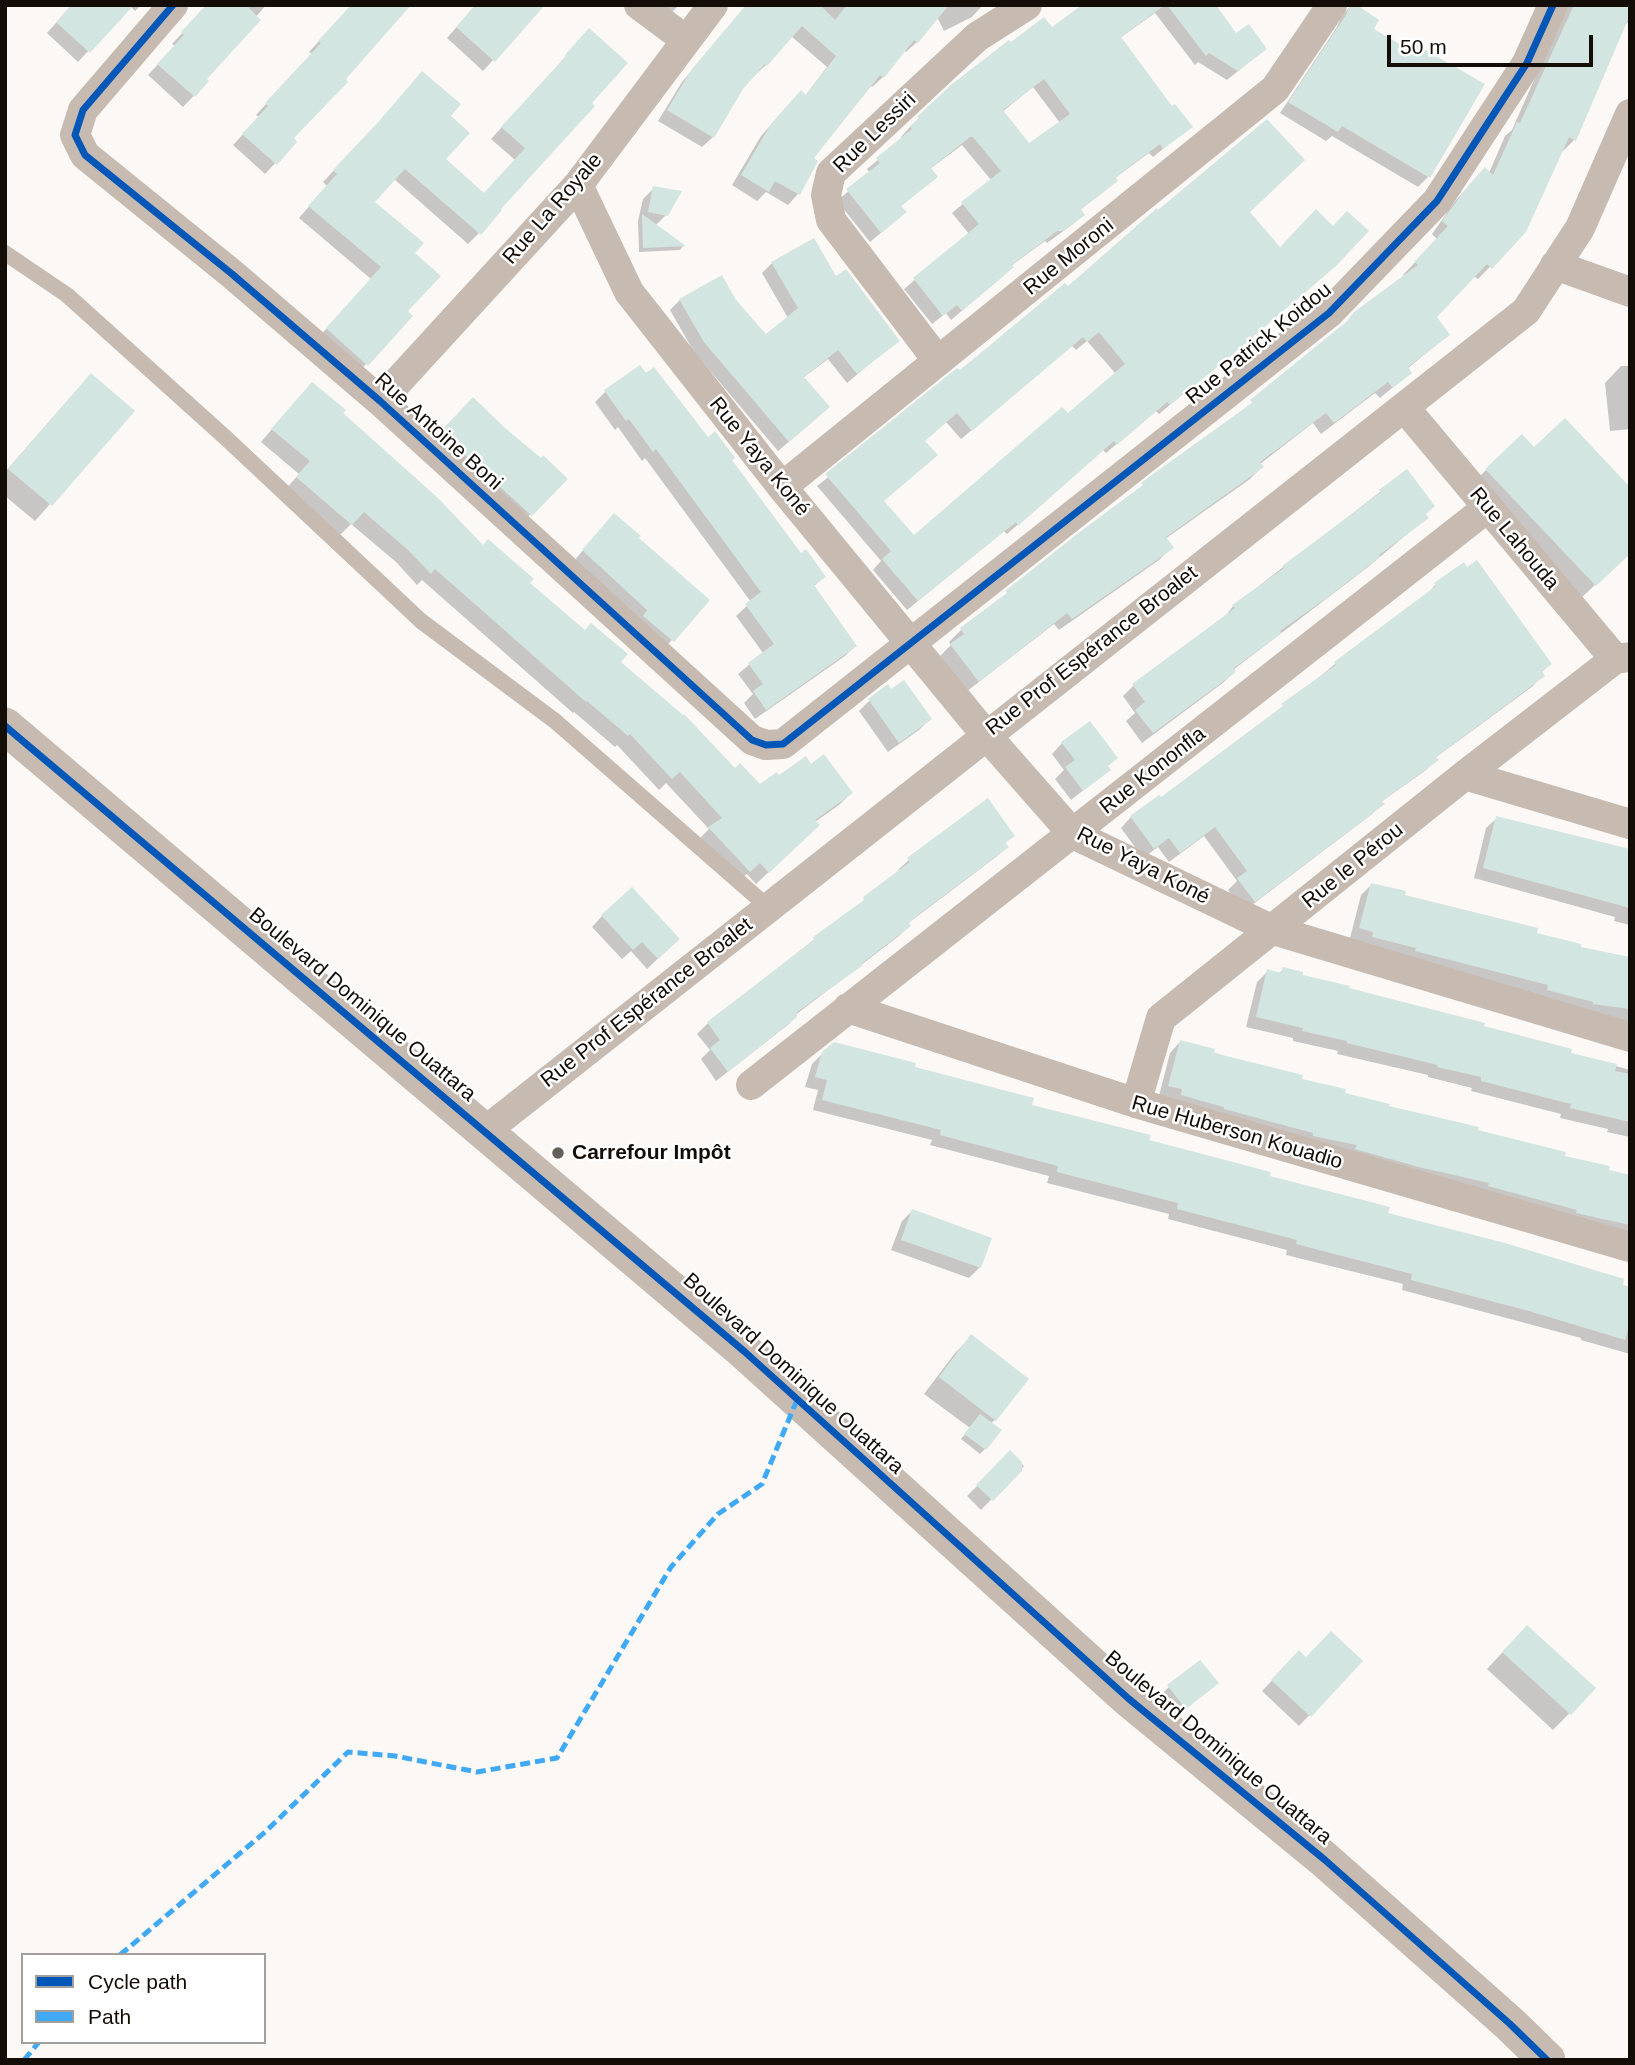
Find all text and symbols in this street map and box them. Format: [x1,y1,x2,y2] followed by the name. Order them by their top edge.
[1390,21,1596,65] scale bar
[1400,35,1447,58] text: 50 m
[828,87,922,179] street label: Rue Lessiri
[498,148,608,270] street label: Rue La Royale
[1019,213,1119,301] street label: Rue Moroni
[1181,278,1337,410] street label: Rue Patrick Koidou
[369,368,507,496] street label: Rue Antoine Boni
[703,393,815,521] street label: Rue Yaya Koné
[1464,483,1564,595] street label: Rue Lahouda
[981,561,1203,741] street label: Rue Prof Espérance Broalet
[1095,722,1211,820] street label: Rue Kononfla
[1297,818,1409,914] street label: Rue le Pérou
[1072,822,1214,910] street label: Rue Yaya Koné
[243,903,481,1107] street label: Boulevard Dominique Ouattara
[536,913,758,1093] street label: Rue Prof Espérance Broalet
[1129,1091,1345,1175] street label: Rue Huberson Kouadio
[572,1140,731,1166] place label: Carrefour Impôt
[550,1145,566,1161] marker: Carrefour Impôt
[677,1268,909,1480] street label: Boulevard Dominique Ouattara
[1099,1646,1337,1850] street label: Boulevard Dominique Ouattara
[21,1953,266,2044] legend
[88,1970,187,1993] text: Cycle path
[88,2005,131,2028] text: Path

